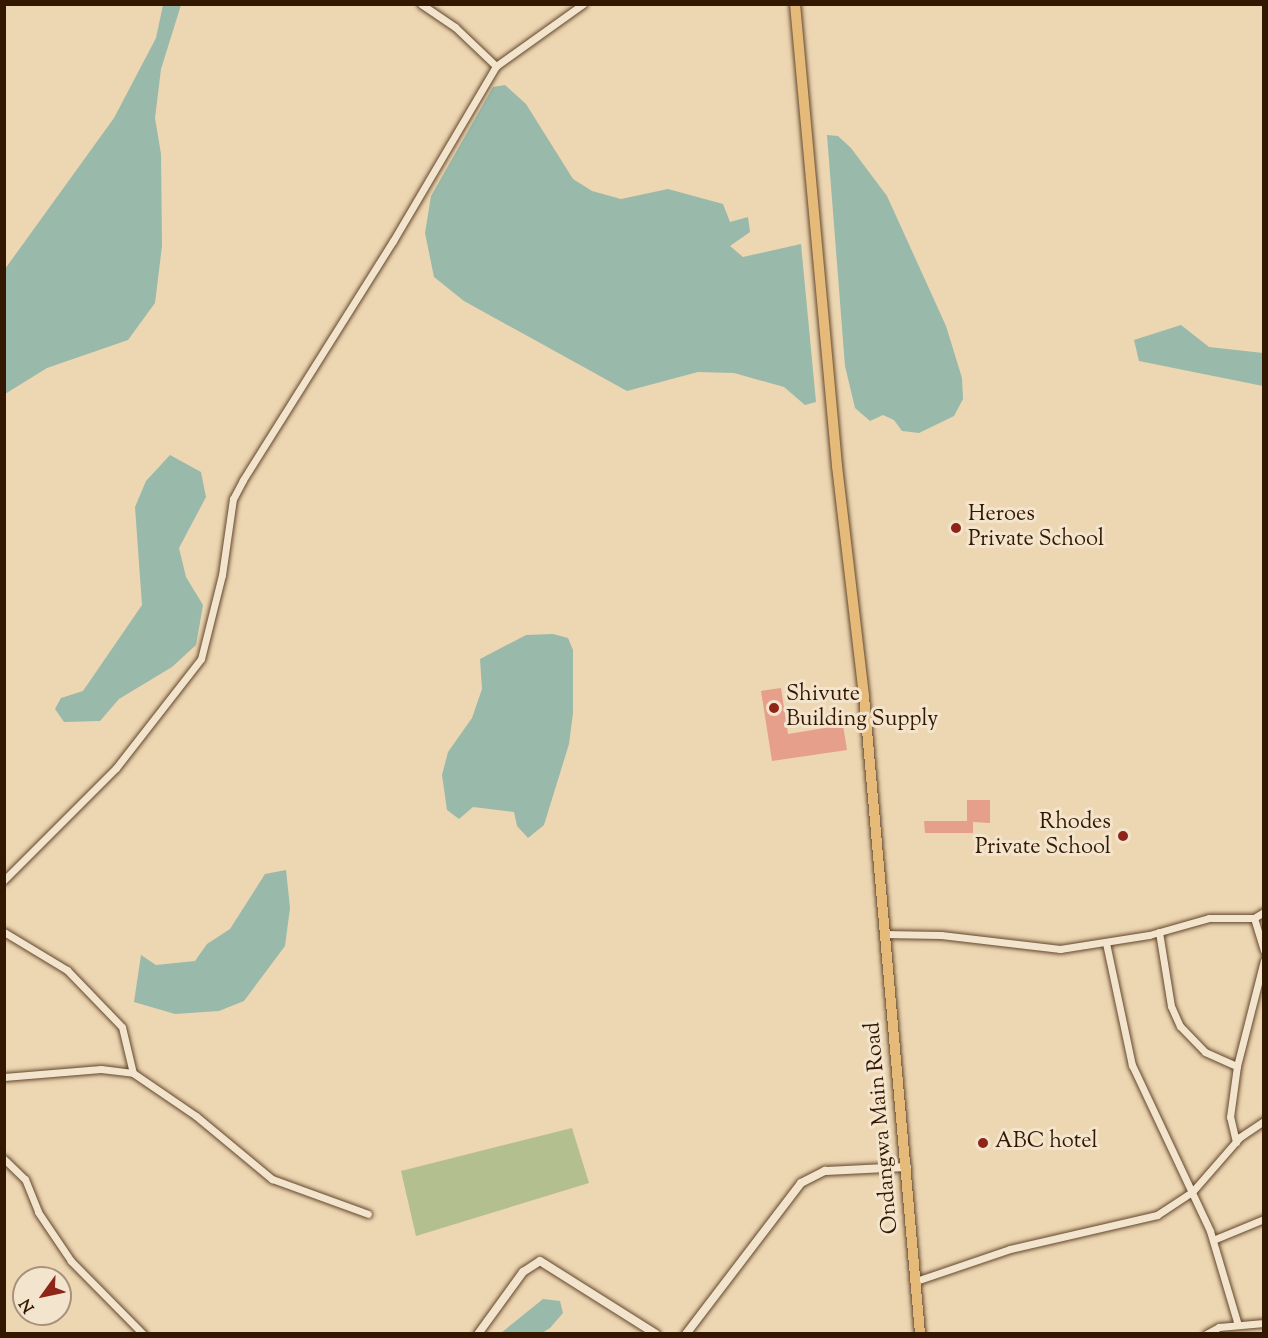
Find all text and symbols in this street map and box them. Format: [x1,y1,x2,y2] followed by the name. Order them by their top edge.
[968,502,1104,554] place label: Heroes Private School
[949,521,963,535] marker: Heroes Private School
[786,682,938,734] place label: Shivute Building Supply
[767,701,781,715] marker: Shivute Building Supply
[975,810,1111,861] place label: Rhodes Private School
[1116,829,1130,843] marker: Rhodes Private School
[861,1021,905,1235] street label: Ondangwa Main Road
[995,1130,1098,1156] place label: ABC hotel
[976,1136,990,1150] marker: ABC hotel
[12,1266,72,1326] north arrow
[15,1293,41,1317] text: N

